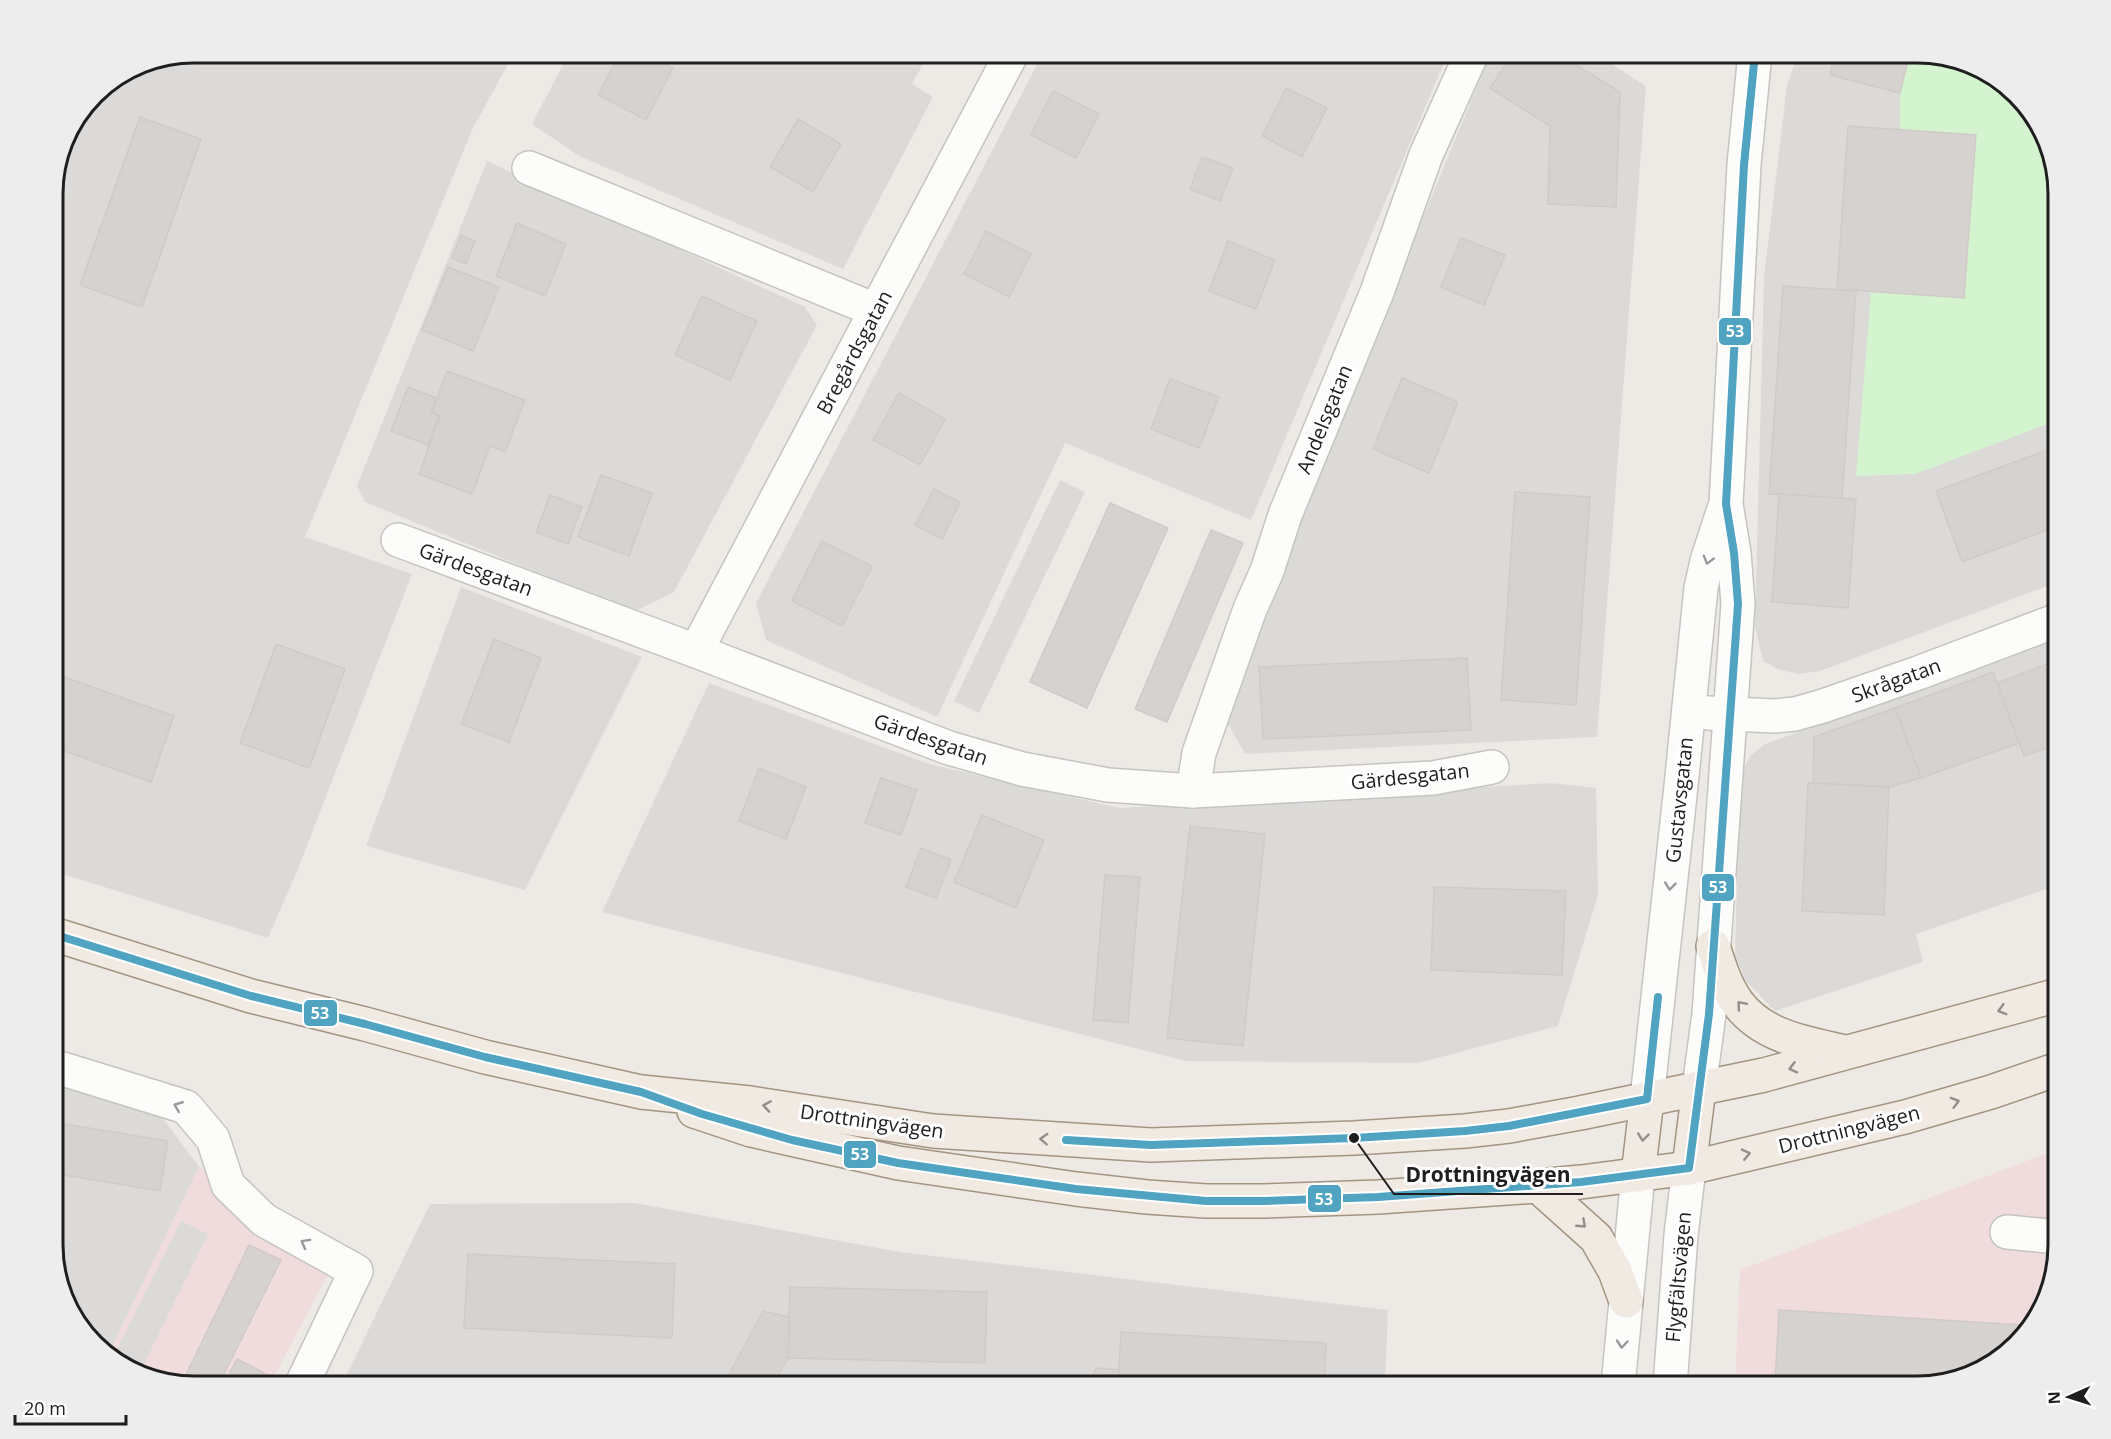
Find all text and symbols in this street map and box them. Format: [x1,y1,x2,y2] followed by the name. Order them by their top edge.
[810,285,898,419] street label: Bregårdsgatan
[1718,317,1752,346] line badge: 53
[1726,320,1744,342] text: 53
[1290,360,1358,478] street label: Andelsgatan
[415,536,537,602] street label: Gärdesgatan
[1703,554,1715,565] one-way arrow
[1848,651,1944,709] street label: Skrågatan
[870,707,992,771] street label: Gärdesgatan
[1659,736,1699,864] street label: Gustavsgatan
[1349,756,1471,796] street label: Gärdesgatan
[1701,873,1735,902] line badge: 53
[1709,876,1727,898] text: 53
[1664,881,1677,891] one-way arrow
[303,999,338,1027] line badge: 53
[1738,1001,1749,1012] one-way arrow
[311,1002,329,1024] text: 53
[1997,1003,2007,1016] one-way arrow
[1788,1060,1798,1073] one-way arrow
[1949,1097,1960,1109] one-way arrow
[798,1098,946,1144] street label: Drottningvägen
[1775,1098,1923,1160] street label: Drottningvägen
[174,1100,184,1113] one-way arrow
[762,1100,771,1112] one-way arrow
[1039,1133,1048,1146] one-way arrow
[1637,1133,1649,1142] one-way arrow
[843,1140,877,1169] line badge: 53
[851,1143,869,1165] text: 53
[1741,1149,1751,1162] one-way arrow
[1394,1155,1583,1194] callout: Drottningvägen
[1406,1160,1570,1188] text: Drottningvägen
[1307,1184,1342,1213] line badge: 53
[1315,1188,1333,1210] text: 53
[1659,1210,1697,1344] street label: Flygfältsvägen
[1575,1217,1586,1228] one-way arrow
[301,1239,311,1250] one-way arrow
[1616,1339,1629,1348] one-way arrow
[2039,1367,2099,1427] north arrow
[15,1388,126,1426] scale bar
[2043,1391,2065,1405] text: N
[24,1396,66,1420] text: 20 m

